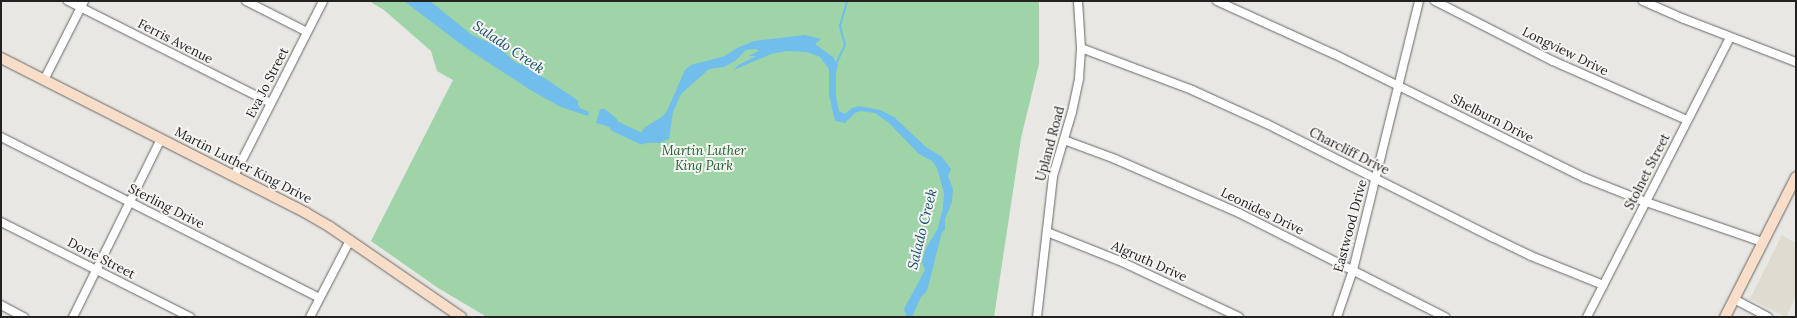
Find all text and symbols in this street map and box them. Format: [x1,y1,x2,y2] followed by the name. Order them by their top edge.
[135,16,215,68] street label: Ferris Avenue
[470,17,548,77] water label: Salado Creek
[1519,24,1611,80] street label: Longview Drive
[244,45,292,121] street label: Eva Jo Street
[1448,92,1536,146] street label: Shelburn Drive
[1033,105,1069,183] street label: Upland Road
[172,125,314,207] street label: Martin Luther King Drive
[1306,125,1392,179] street label: Charcliff Drive
[1622,131,1674,213] street label: Stolnet Street
[662,144,746,175] park label: Martin Luther King Park
[1331,178,1371,274] street label: Eastwood Drive
[125,181,207,233] street label: Sterling Drive
[1218,185,1306,239] street label: Leonides Drive
[904,187,940,271] water label: Salado Creek
[65,235,137,283] street label: Dorie Street
[1109,238,1189,286] street label: Algruth Drive

